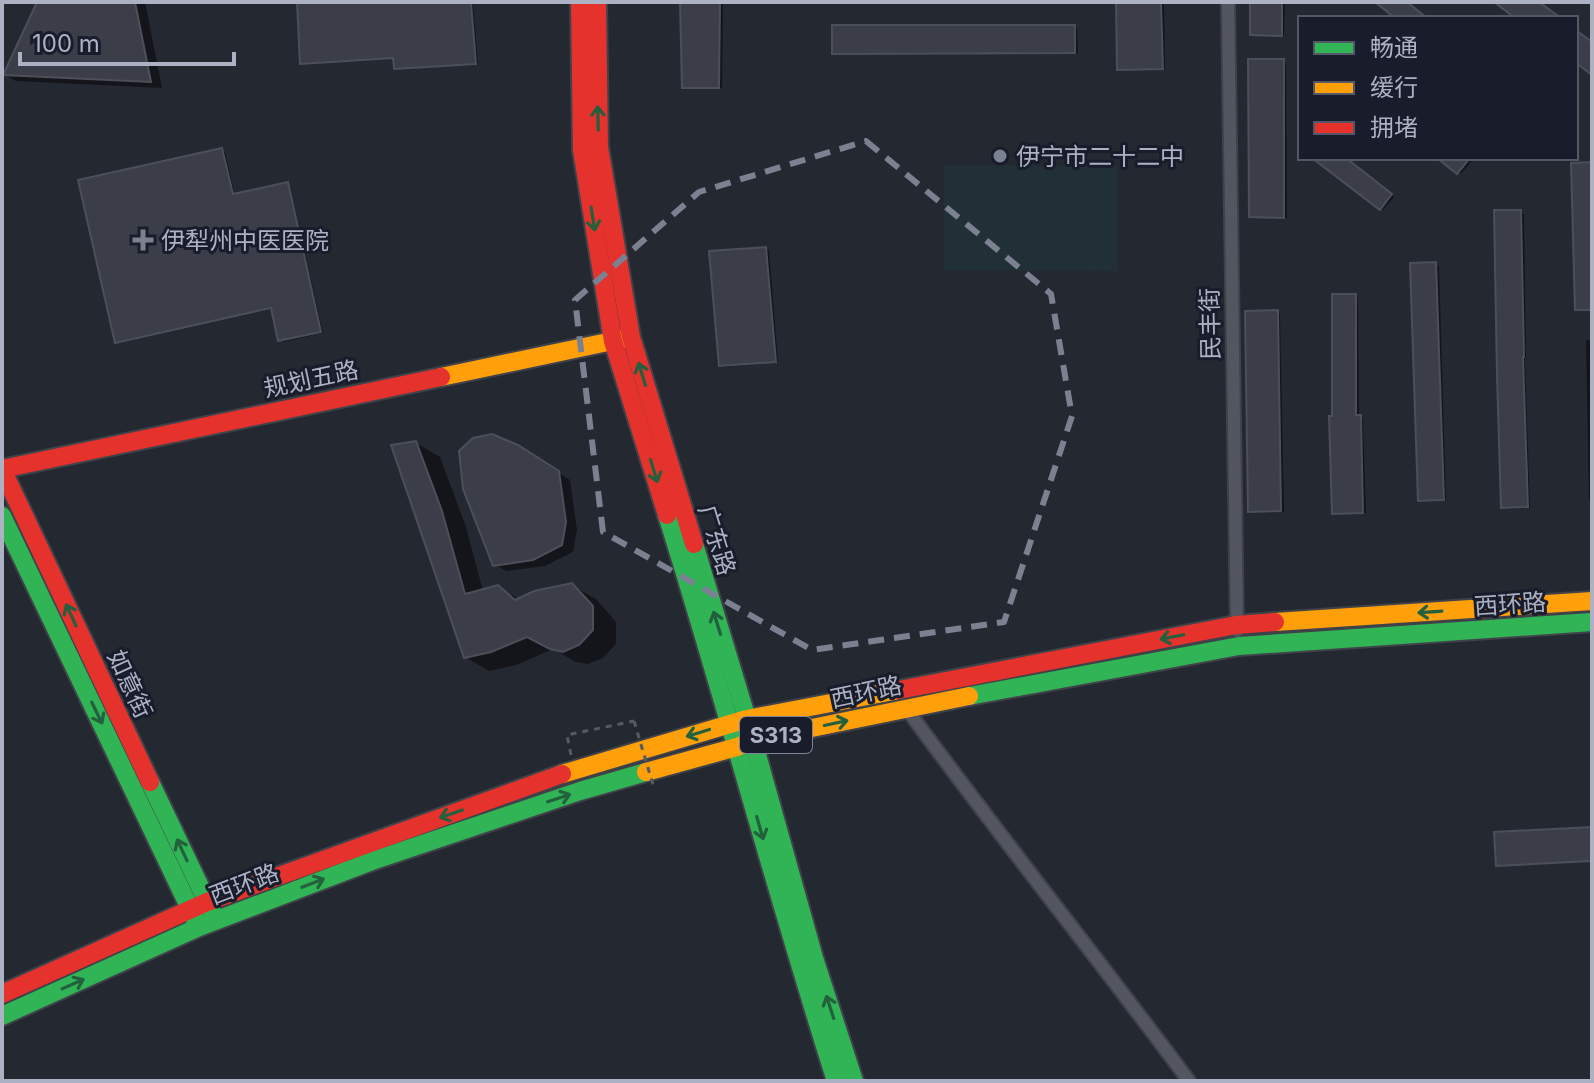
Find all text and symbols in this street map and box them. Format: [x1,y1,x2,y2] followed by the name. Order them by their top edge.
[20,16,234,66] scale bar
[1298,16,1578,160] legend
[32,29,100,58] text: 100 m
[1370,33,1418,62] text: 畅通
[1370,73,1418,102] text: 缓行
[591,105,606,132] one-way arrow
[1370,113,1418,142] text: 拥堵
[1016,142,1184,171] place label: 伊宁市二十二中
[991,147,1009,165] marker: 伊宁市二十二中
[586,206,601,231] one-way arrow
[161,226,329,255] place label: 伊犁州中医医院
[132,229,154,251] marker: 伊犁州中医医院
[1195,288,1225,360] street label: 民丰街
[261,355,361,403] street label: 规划五路
[634,362,649,388] one-way arrow
[647,459,662,484] one-way arrow
[693,501,741,579] street label: 广东路
[1473,587,1547,621] street label: 西环路
[63,603,78,627] one-way arrow
[1417,605,1444,620] one-way arrow
[709,611,723,636] one-way arrow
[1160,631,1185,646] one-way arrow
[102,645,158,723] street label: 如意街
[828,670,904,714] street label: 西环路
[90,700,105,724] one-way arrow
[823,715,848,730] one-way arrow
[740,717,812,753] road number: S313
[685,726,711,741] one-way arrow
[546,790,571,805] one-way arrow
[439,808,464,822] one-way arrow
[753,814,768,840] one-way arrow
[174,838,189,862] one-way arrow
[205,858,283,910] street label: 西环路
[300,875,325,889] one-way arrow
[60,975,85,990] one-way arrow
[821,995,836,1020] one-way arrow

